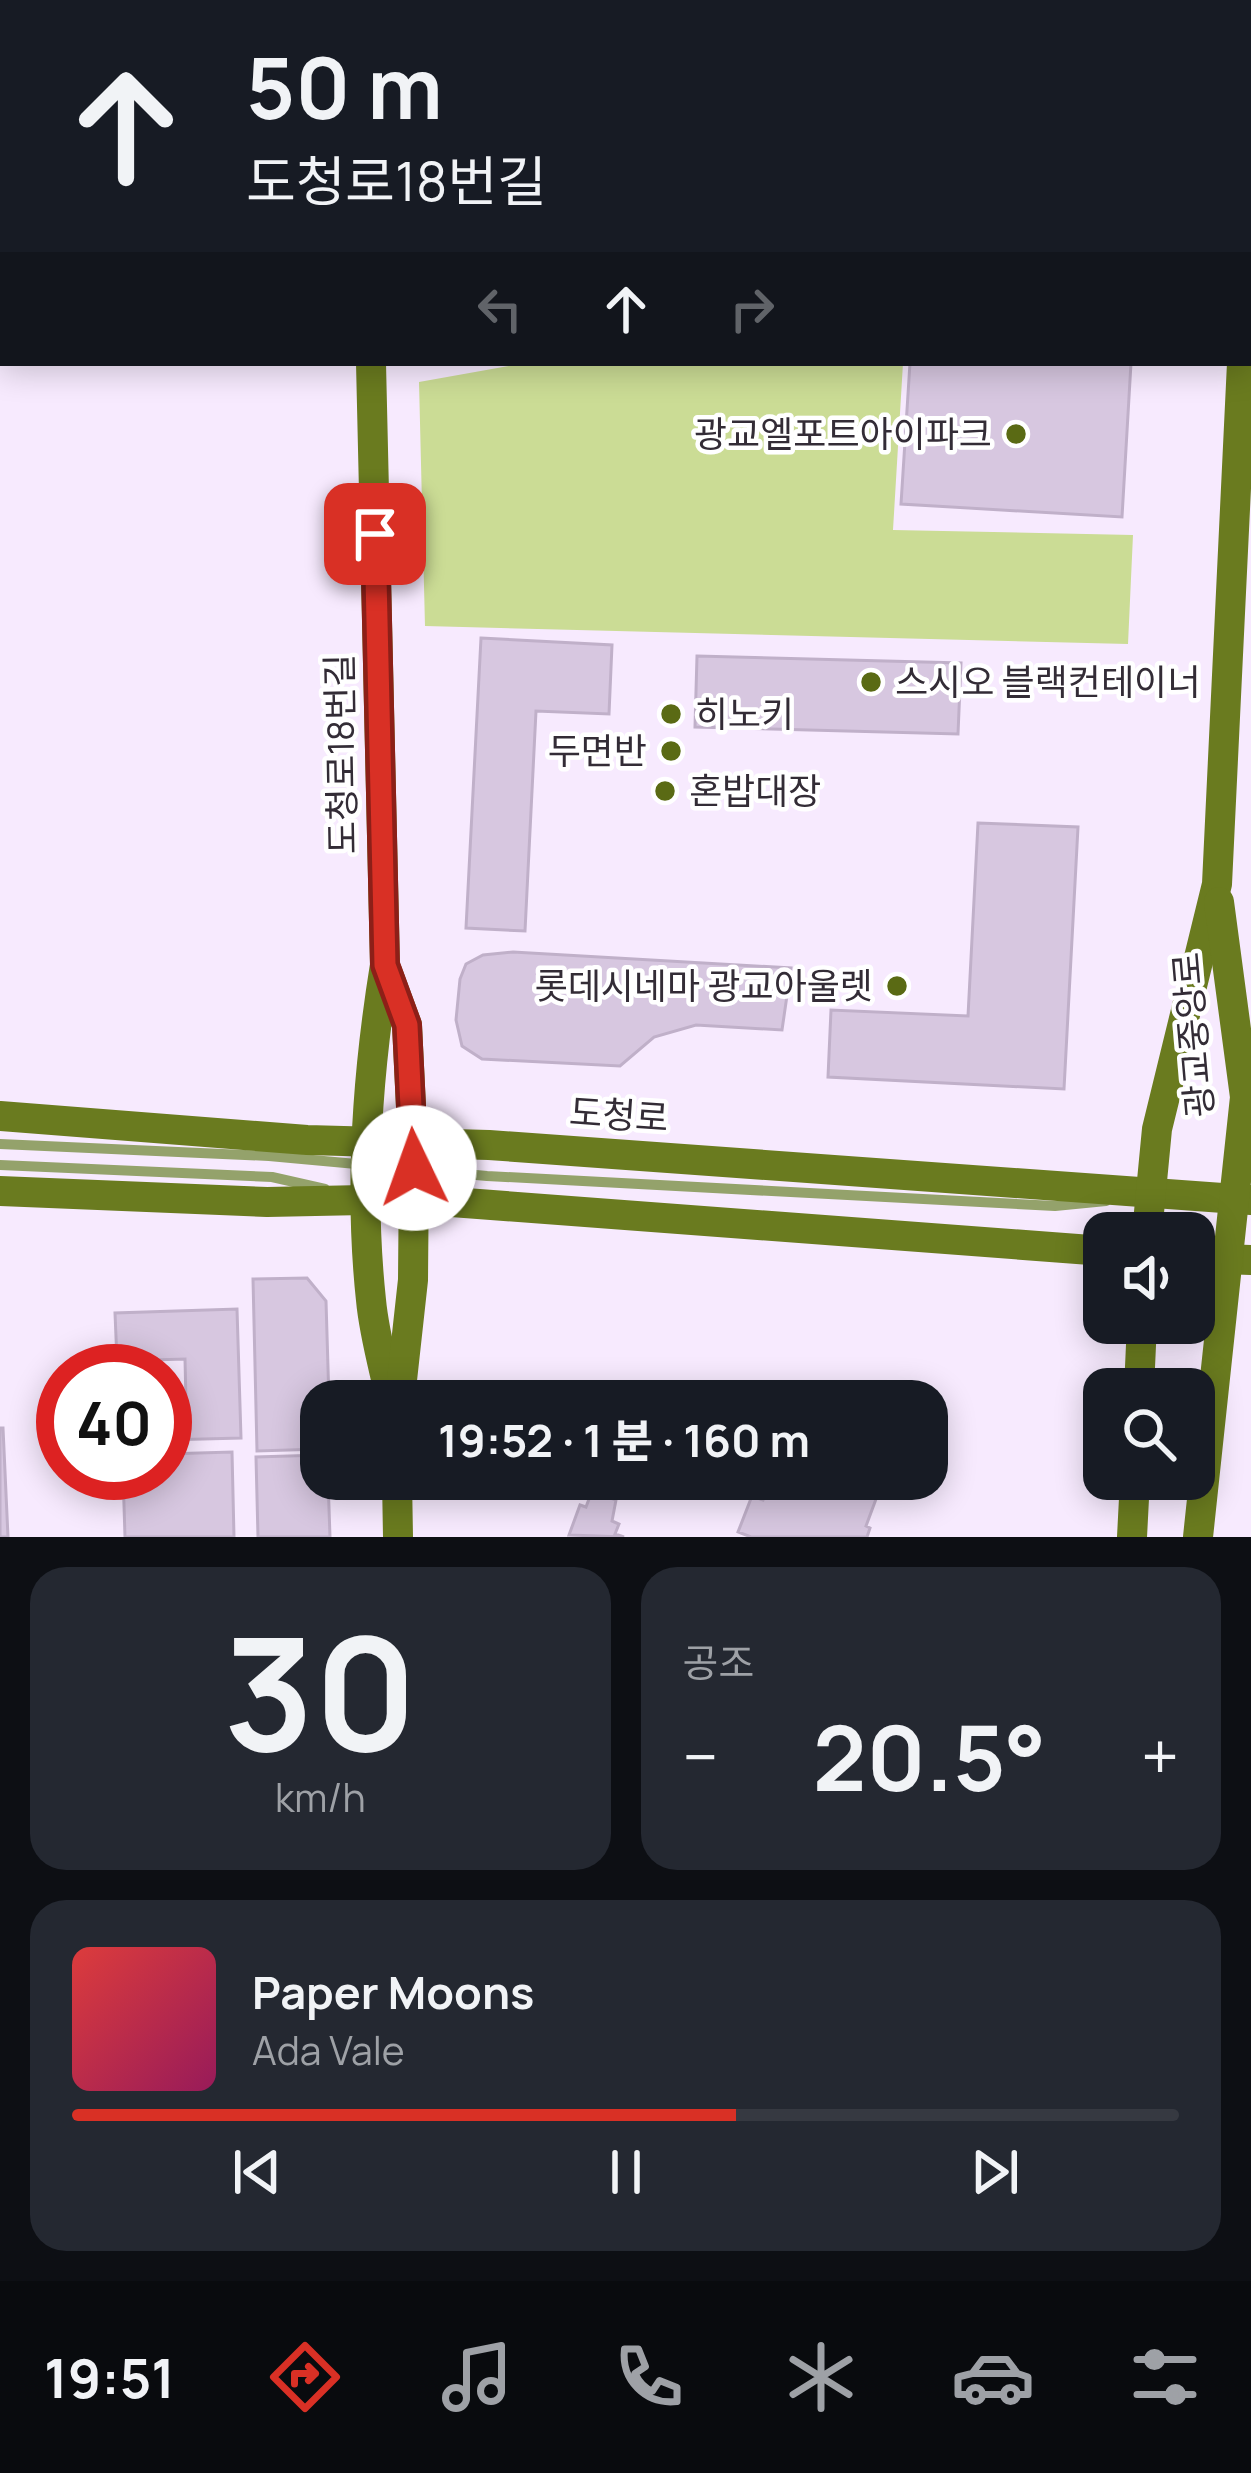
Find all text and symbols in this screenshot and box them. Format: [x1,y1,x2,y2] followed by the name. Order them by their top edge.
[246,29,443,144] text: 50 m
[48,48,204,204] icon: ahead
[246,143,547,217] text: 도청로18번길
[467,276,533,342] icon: left
[593,276,659,342] icon: ahead
[719,276,785,342] icon: right
[694,409,992,458] place label: 광교엘포트아이파크
[1003,421,1029,447] marker: 광교엘포트아이파크
[324,483,426,585] pin
[342,501,408,567] icon: arrive
[314,653,367,855] street label: 도청로18번길
[895,657,1200,706] place label: 스시오 블랙컨테이너
[858,669,884,695] marker: 스시오 블랙컨테이너
[695,689,794,738] place label: 히노키
[658,701,684,727] marker: 히노키
[548,726,647,775] place label: 두면반
[658,738,684,764] marker: 두면반
[689,766,821,815] place label: 혼밥대장
[652,778,678,804] marker: 혼밥대장
[1161,950,1224,1120] street label: 광교중앙로
[535,961,873,1010] place label: 롯데시네마 광교아울렛
[884,973,910,999] marker: 롯데시네마 광교아울렛
[568,1087,670,1142] street label: 도청로
[351,1105,477,1231] position arrow
[1083,1212,1215,1500] map controls
[1083,1212,1215,1344] button: sound
[36,1344,192,1500] speed limit sign: 40
[1083,1368,1215,1500] button: search
[438,1409,810,1471] text: 19:52 · 1 분 · 160 m
[224,1585,417,1798] text: 30
[683,1635,754,1689] text: 공조
[813,1695,1046,1818] text: 20.5°
[683,1711,718,1801] text: −
[1141,1711,1179,1801] text: +
[275,1770,366,1824] text: km/h
[252,1961,534,2023] text: Paper Moons
[252,2023,405,2077] text: Ada Vale
[224,2139,290,2205] icon: previous
[593,2139,659,2205] icon: pause
[962,2139,1028,2205] icon: next
[263,2335,347,2419] icon: directions
[435,2335,519,2419] icon: music
[607,2335,691,2419] icon: phone
[779,2335,863,2419] icon: climate
[951,2335,1035,2419] icon: car
[1123,2335,1207,2419] icon: filters
[44,2340,175,2414] text: 19:51

